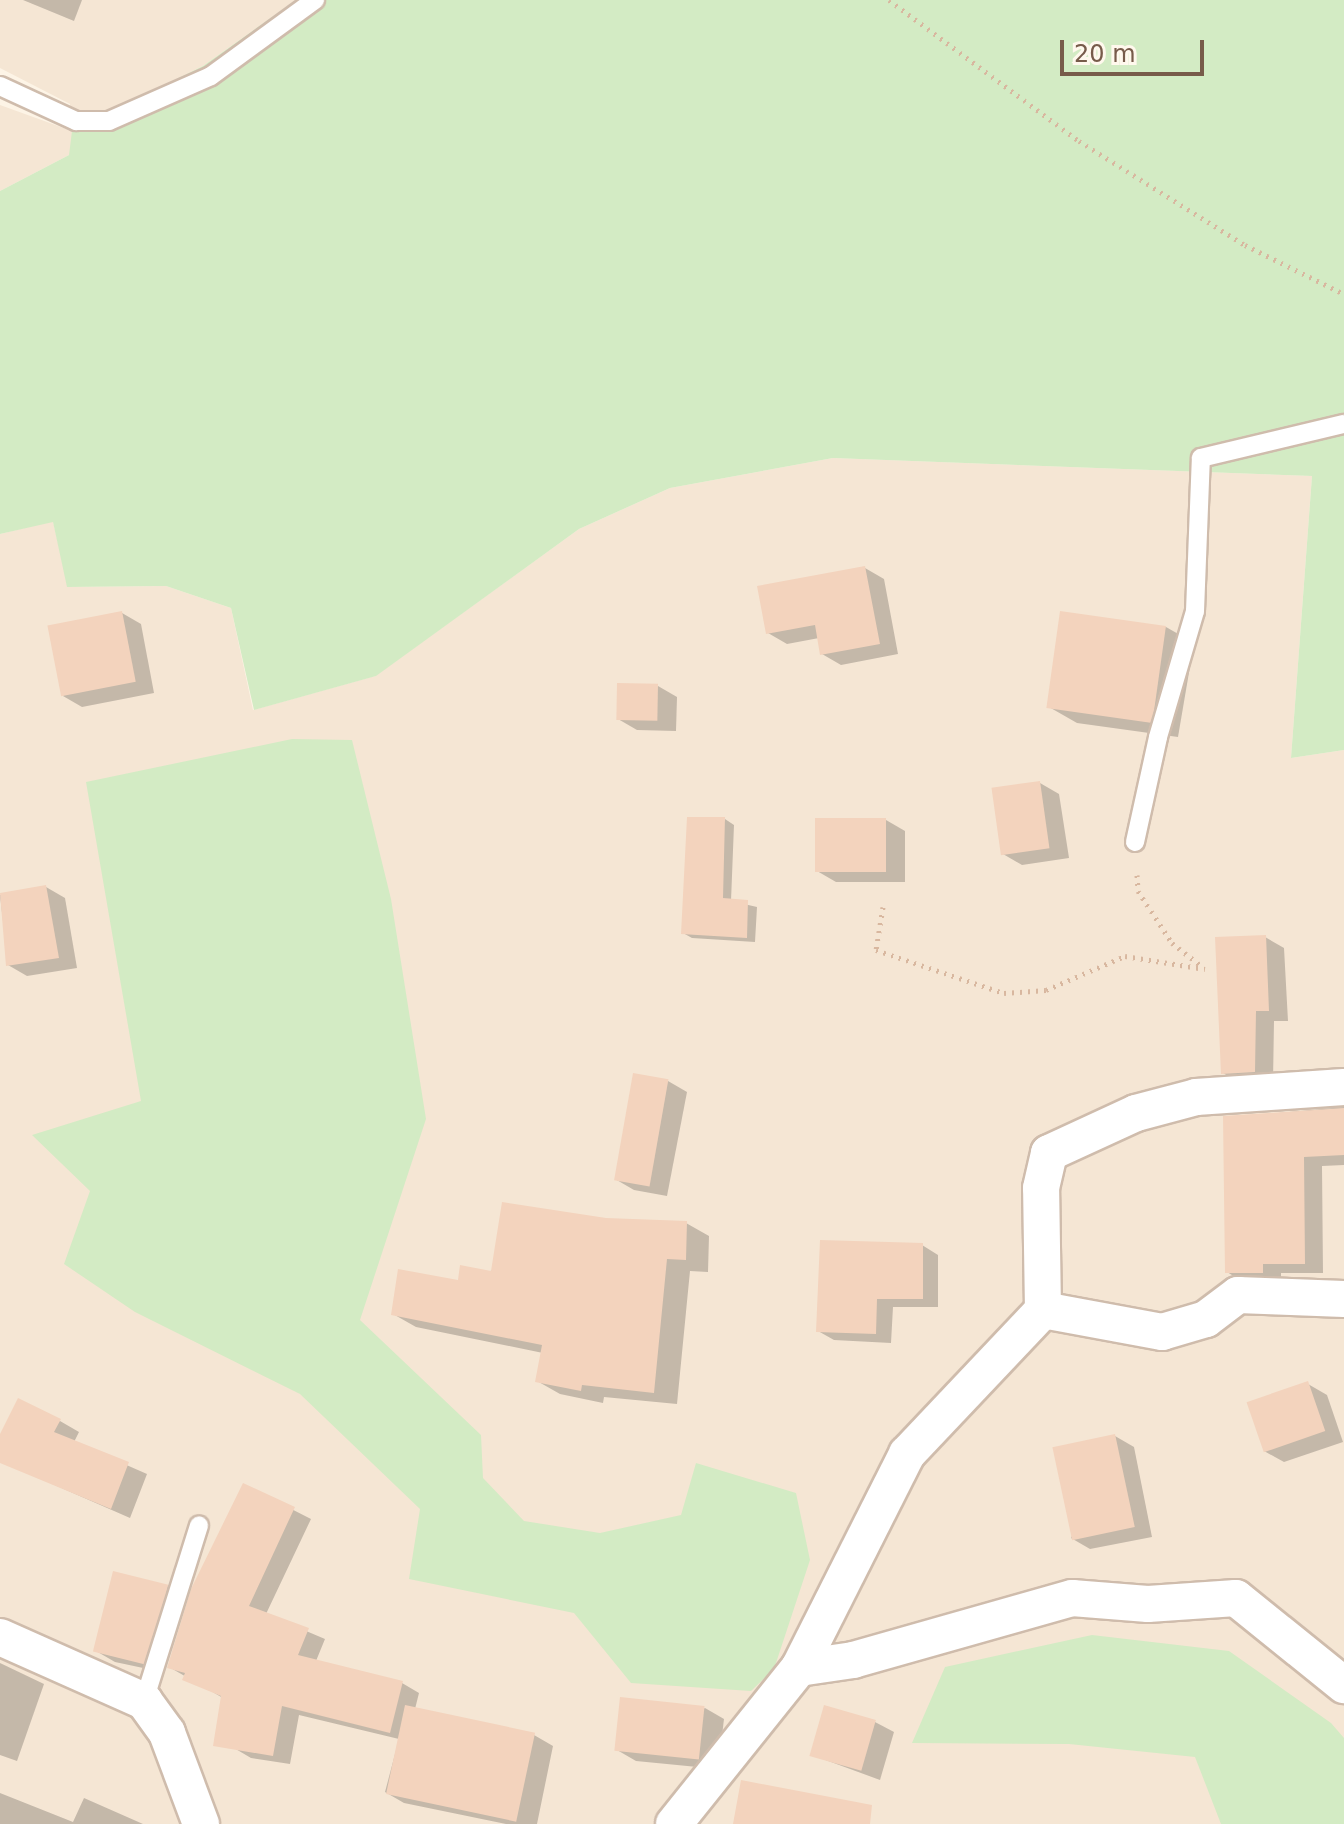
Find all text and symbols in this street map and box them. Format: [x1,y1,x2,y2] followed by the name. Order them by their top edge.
[1064,24,1208,74] scale bar
[1074,40,1136,68] text: 20 m

